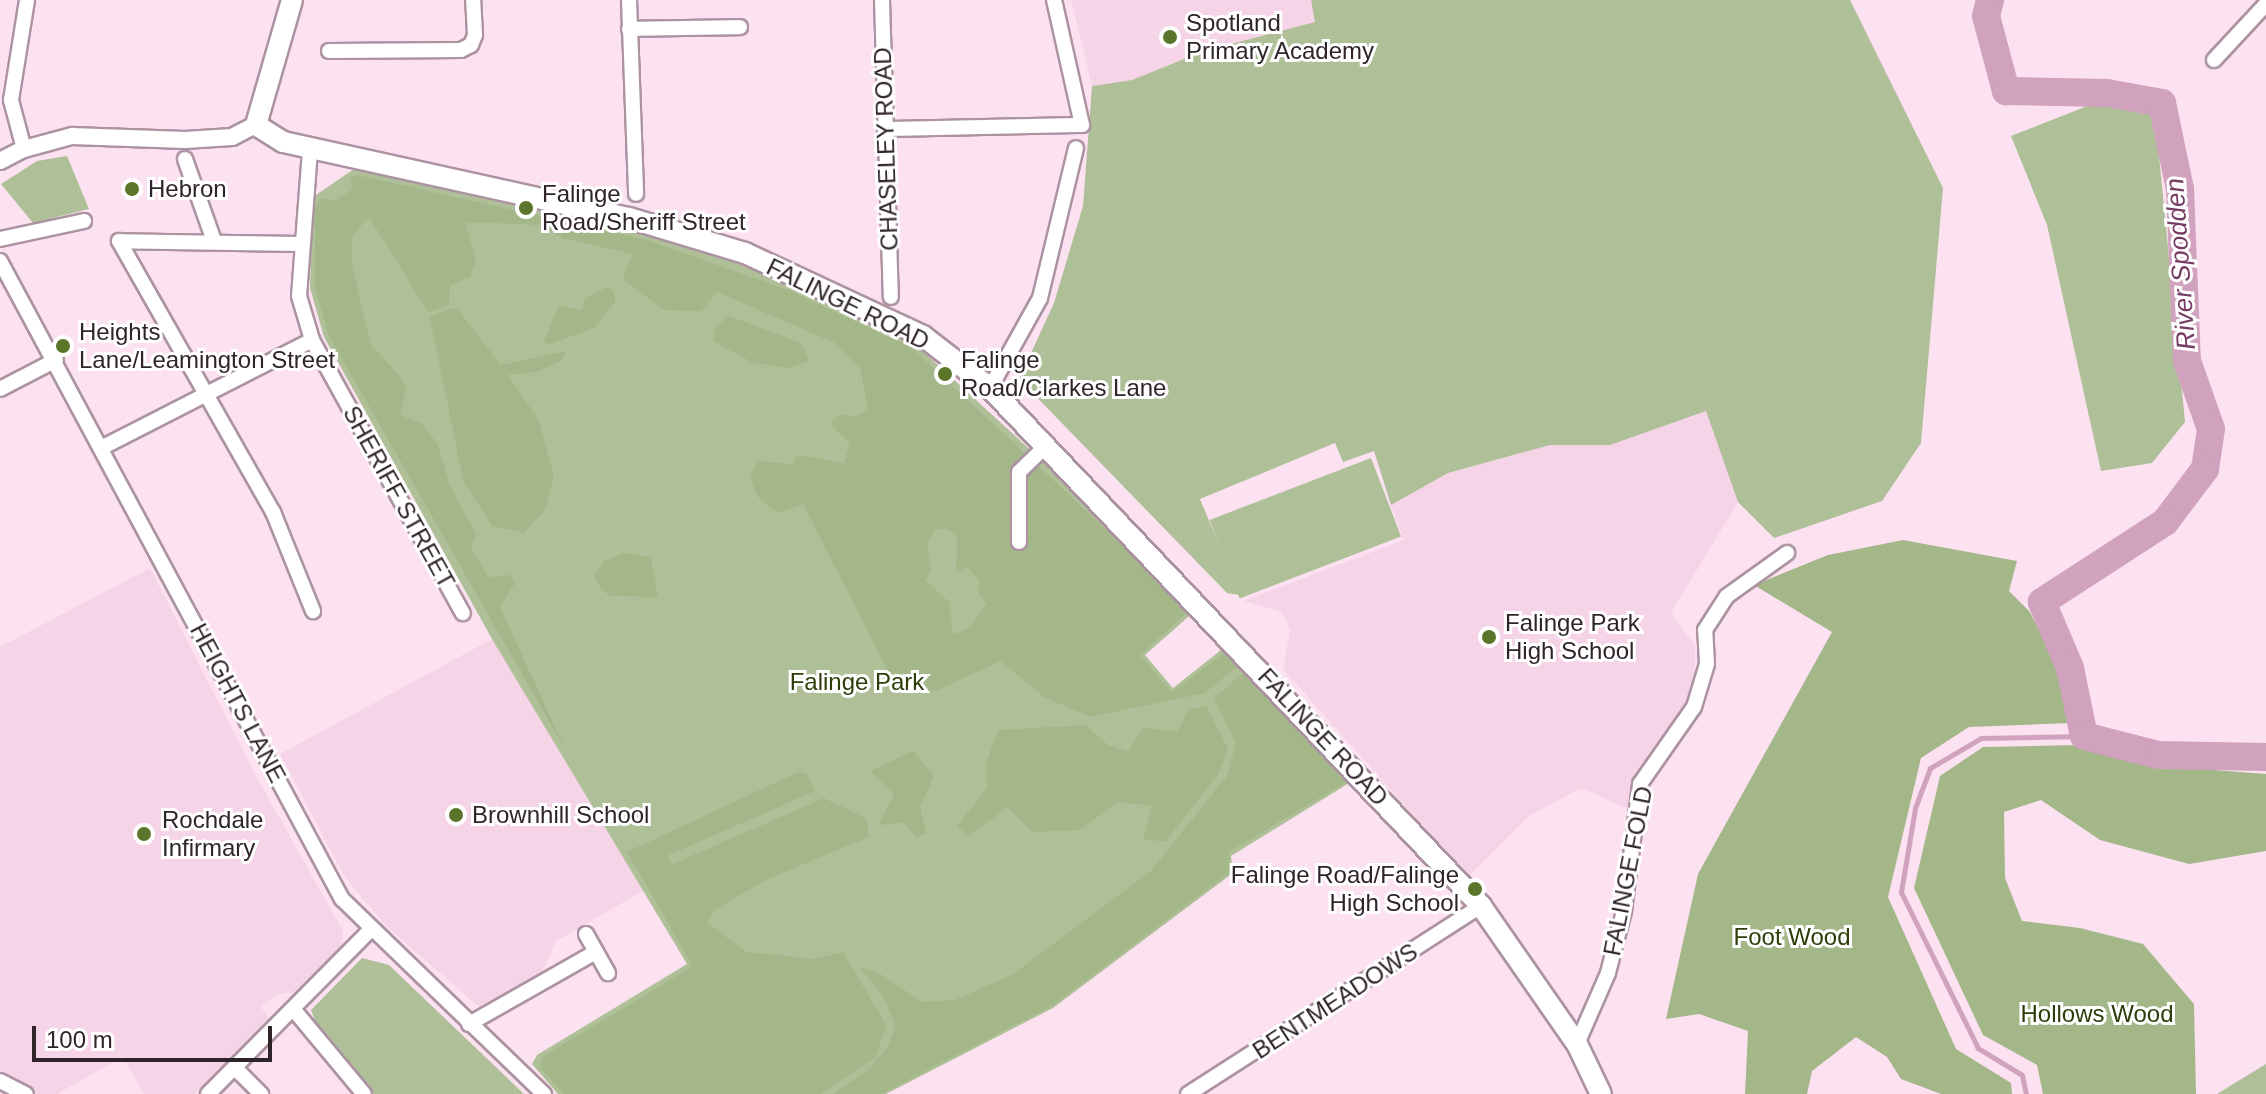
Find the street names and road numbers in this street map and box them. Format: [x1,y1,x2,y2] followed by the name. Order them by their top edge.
[868,47,904,251] street label: CHASELEY ROAD
[762,252,934,356] street label: FALINGE ROAD
[337,401,461,593] street label: SHERIFF STREET
[184,619,292,787] street label: HEIGHTS LANE
[1252,662,1394,812] street label: FALINGE ROAD
[1597,784,1659,958] street label: FALINGE FOLD
[1247,937,1423,1065] street label: BENTMEADOWS

